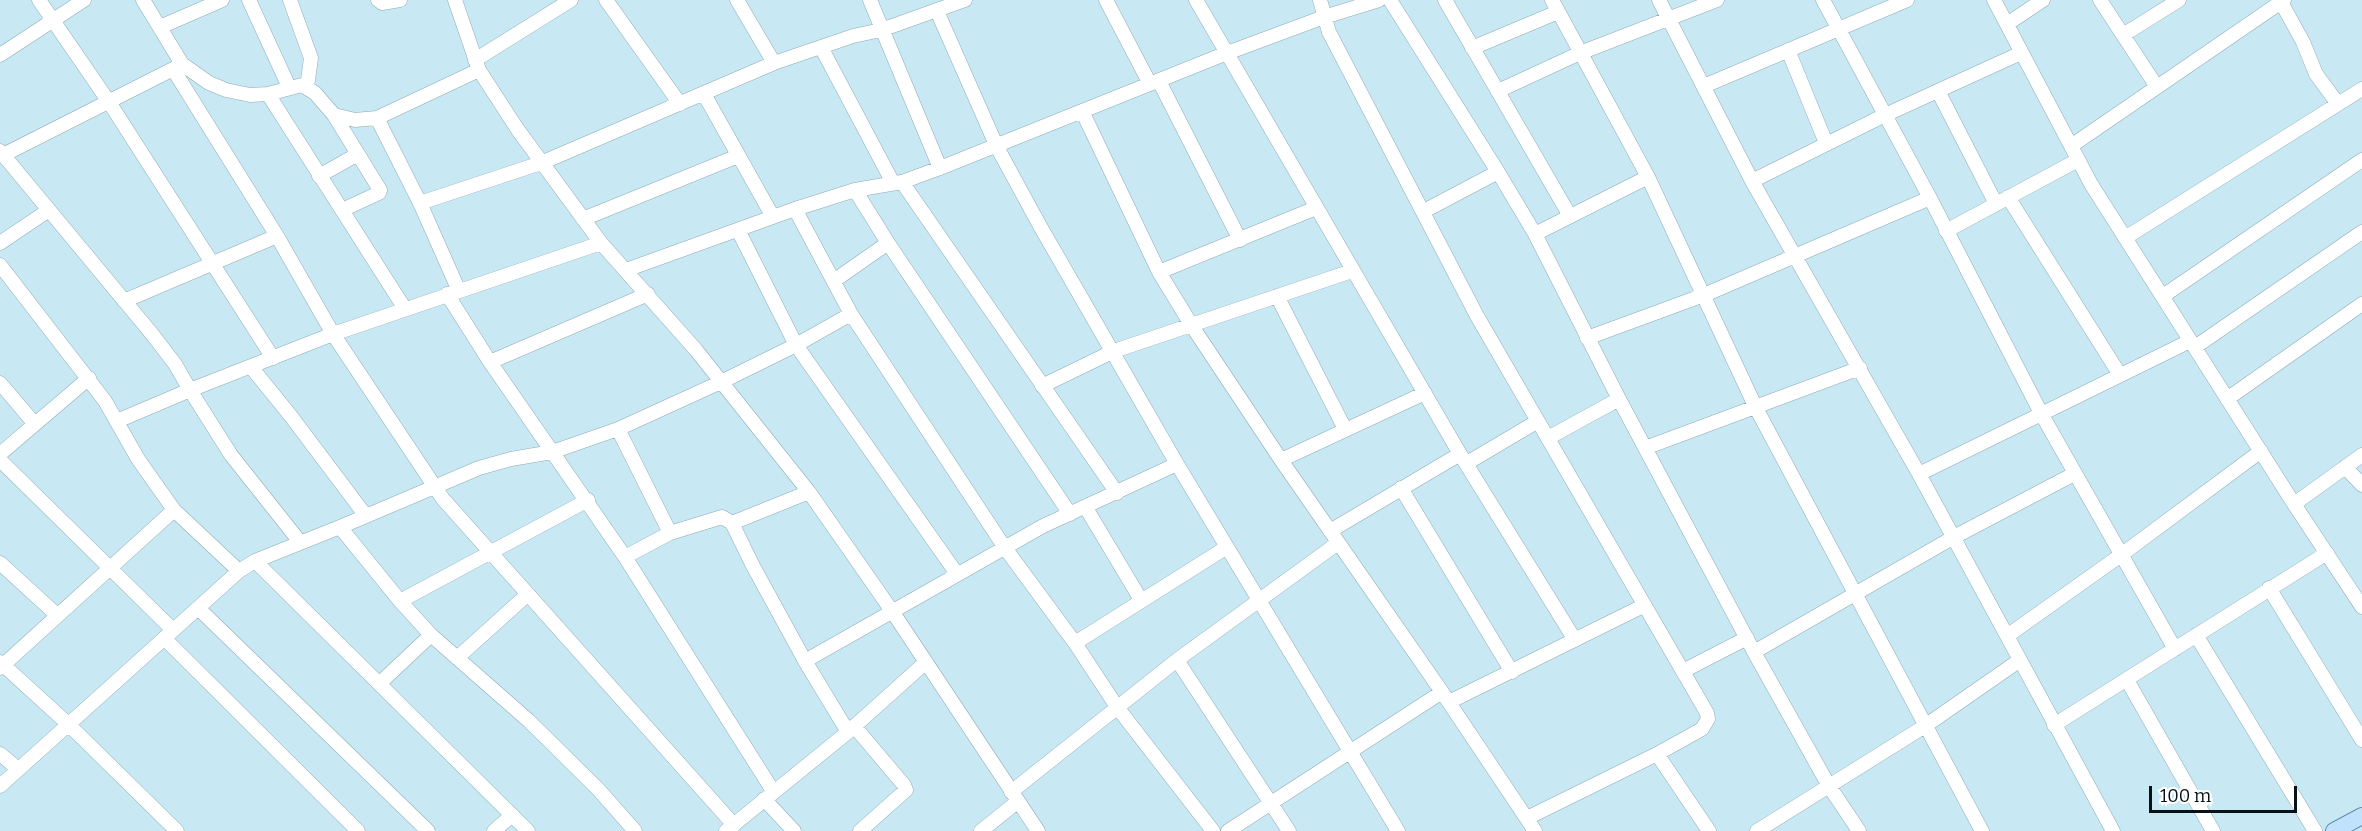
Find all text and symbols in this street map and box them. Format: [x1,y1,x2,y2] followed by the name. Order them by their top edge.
[2152,774,2300,812] scale bar
[2160,785,2211,807] text: 100 m

